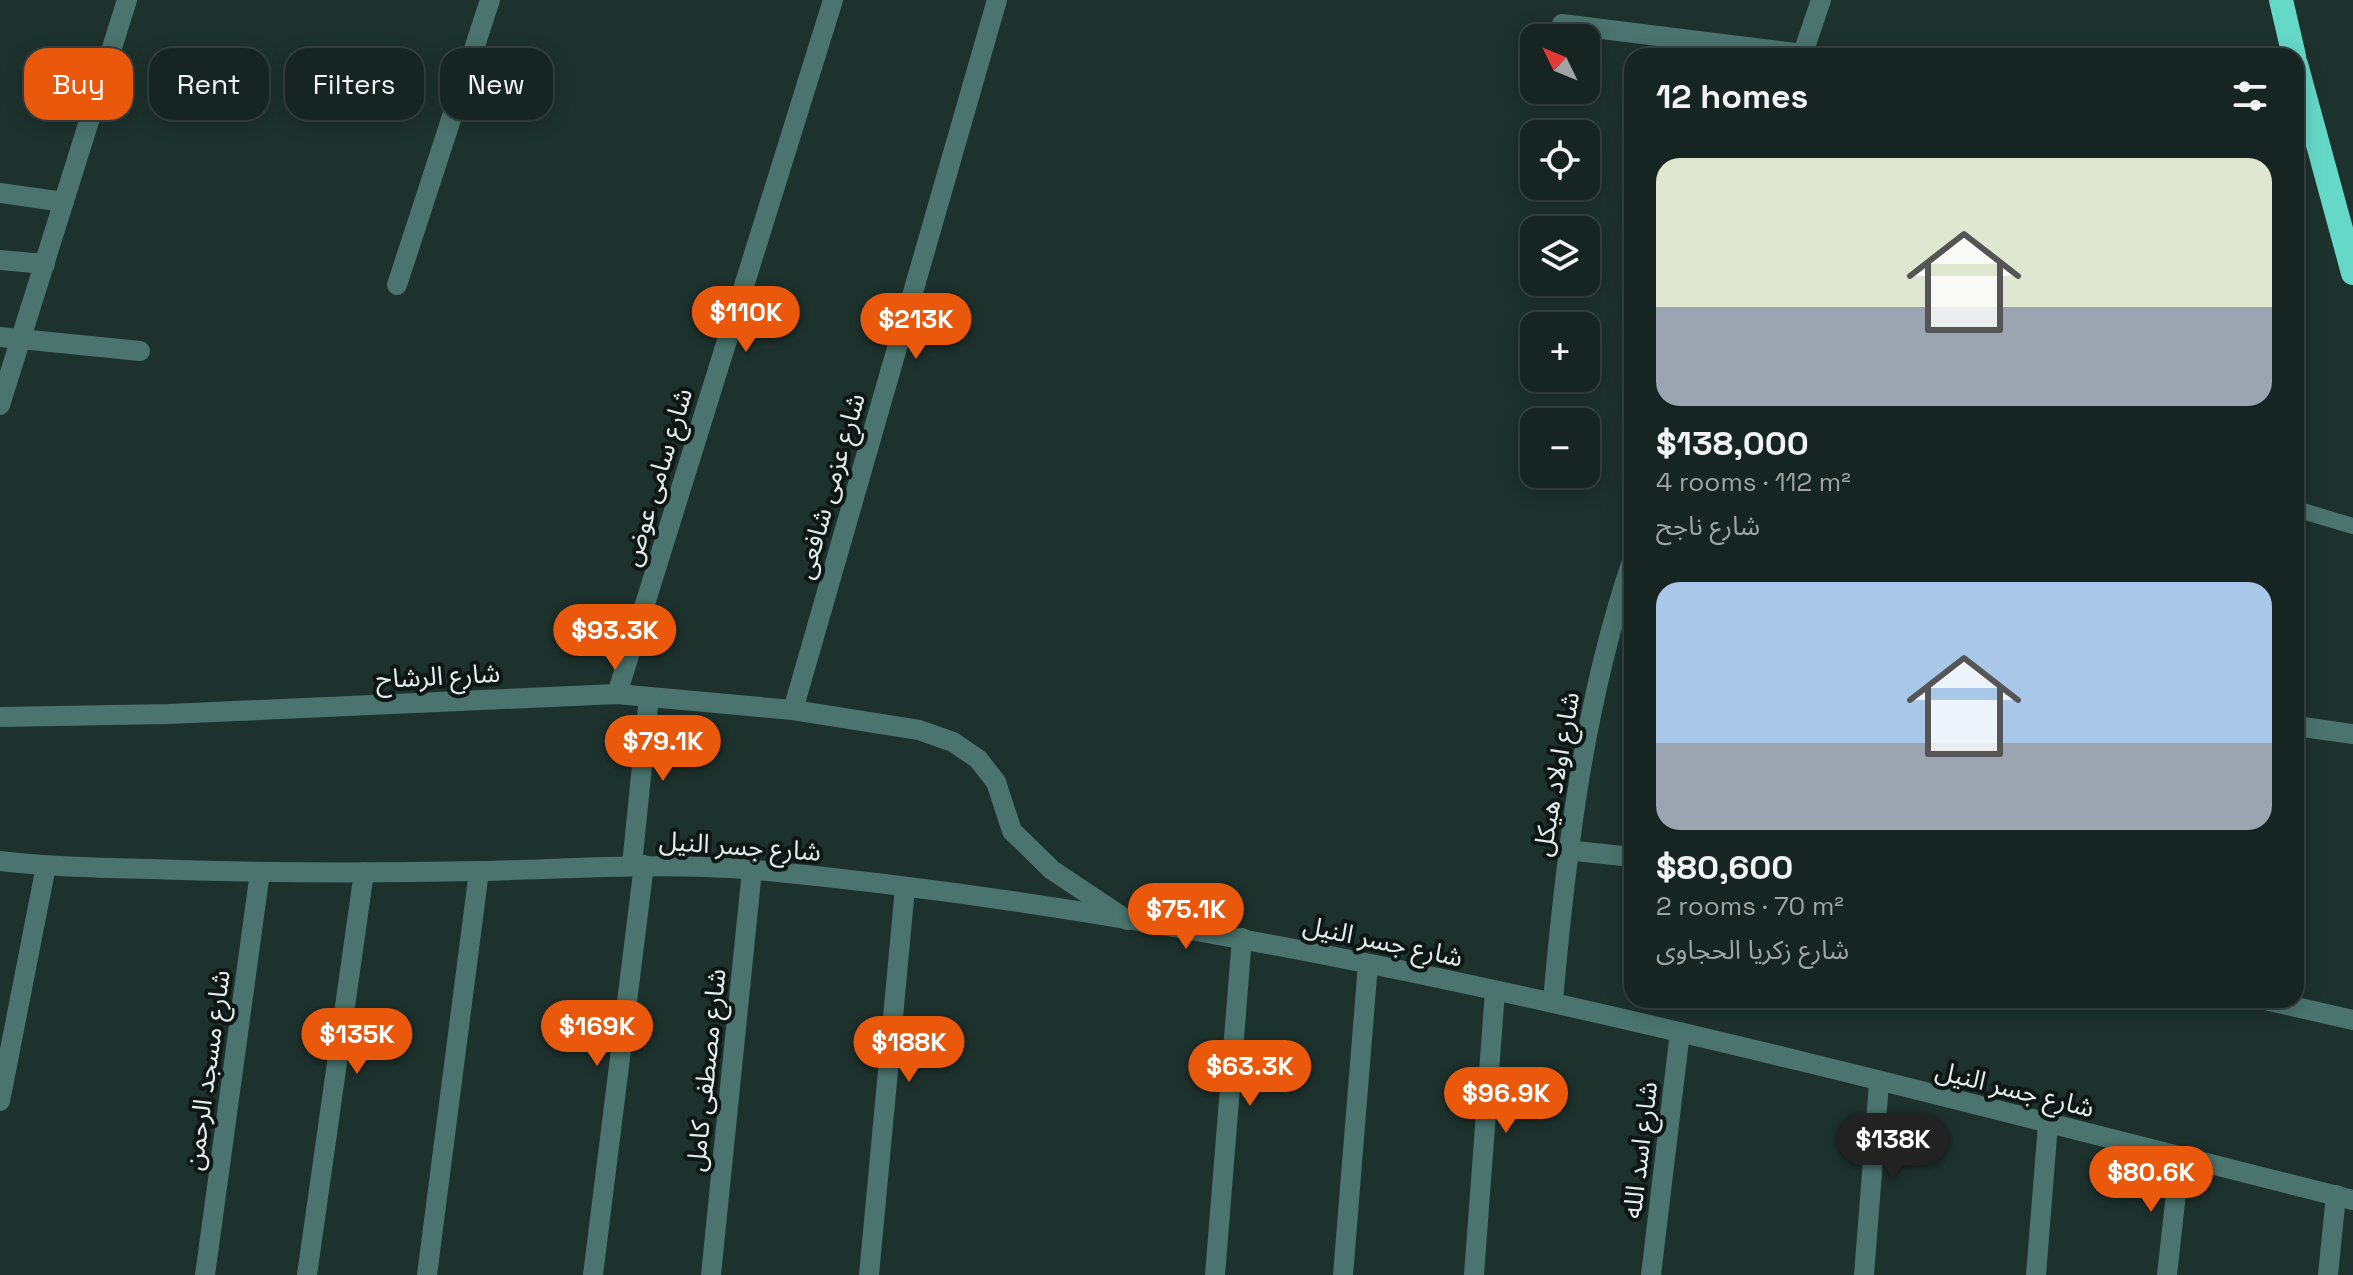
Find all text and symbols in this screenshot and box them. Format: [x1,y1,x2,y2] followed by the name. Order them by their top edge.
[1520,24,1600,104] north arrow
[1520,24,1600,488] map controls
[24,48,133,120] chip: Buy
[149,48,269,120] chip: Rent
[285,48,424,120] chip: Filters
[440,48,553,120] chip: New
[2228,74,2272,118] icon: filters
[1656,75,1808,118] text: 12 homes
[1520,120,1600,200] button: locate
[1892,210,2036,354] icon: home
[1520,216,1600,296] button: layers
[690,286,802,354] pin: $110K
[860,293,972,361] pin: $213K
[710,295,782,329] text: $110K
[878,302,954,336] text: $213K
[1520,312,1600,392] button: +
[614,384,702,571] street label: شارع سامى عوض
[787,389,875,583] street label: شارع عزمى شافعى
[1520,408,1600,488] button: −
[1656,422,1809,465] text: $138,000
[1656,465,1851,499] text: 4 rooms · 112 m²
[1656,509,1760,543] text: شارع ناجح
[550,604,680,672] pin: $93.3K
[571,613,659,647] text: $93.3K
[1892,634,2036,778] icon: home
[375,656,501,698] street label: شارع الرشاح
[1525,689,1589,859] street label: شارع اولاد هيكل
[598,715,728,783] pin: $79.1K
[623,724,703,758] text: $79.1K
[658,823,822,871] street label: شارع جسر النيل
[1656,846,1793,889] text: $80,600
[1121,883,1251,951] pin: $75.1K
[1656,889,1844,923] text: 2 rooms · 70 m²
[1146,892,1226,926] text: $75.1K
[1300,907,1466,976] street label: شارع جسر النيل
[1656,933,1849,967] text: شارع زكريا الحجاوى
[678,967,736,1173] street label: شارع مصطفى كامل
[176,968,240,1173] street label: شارع مسجد الرحمن
[541,1000,653,1068] pin: $169K
[301,1008,413,1076] pin: $135K
[559,1009,635,1043] text: $169K
[853,1016,965,1084] pin: $188K
[319,1017,395,1051] text: $135K
[872,1025,946,1059] text: $188K
[1185,1040,1315,1108] pin: $63.3K
[1206,1049,1294,1083] text: $63.3K
[1932,1053,2098,1127] street label: شارع جسر النيل
[1441,1067,1571,1135] pin: $96.9K
[1462,1076,1550,1110] text: $96.9K
[1615,1080,1667,1221] street label: شارع اسد الله
[1837,1113,1949,1181] pin: $138K
[1855,1122,1931,1156] text: $138K
[2086,1146,2216,1214] pin: $80.6K
[2107,1155,2195,1189] text: $80.6K

